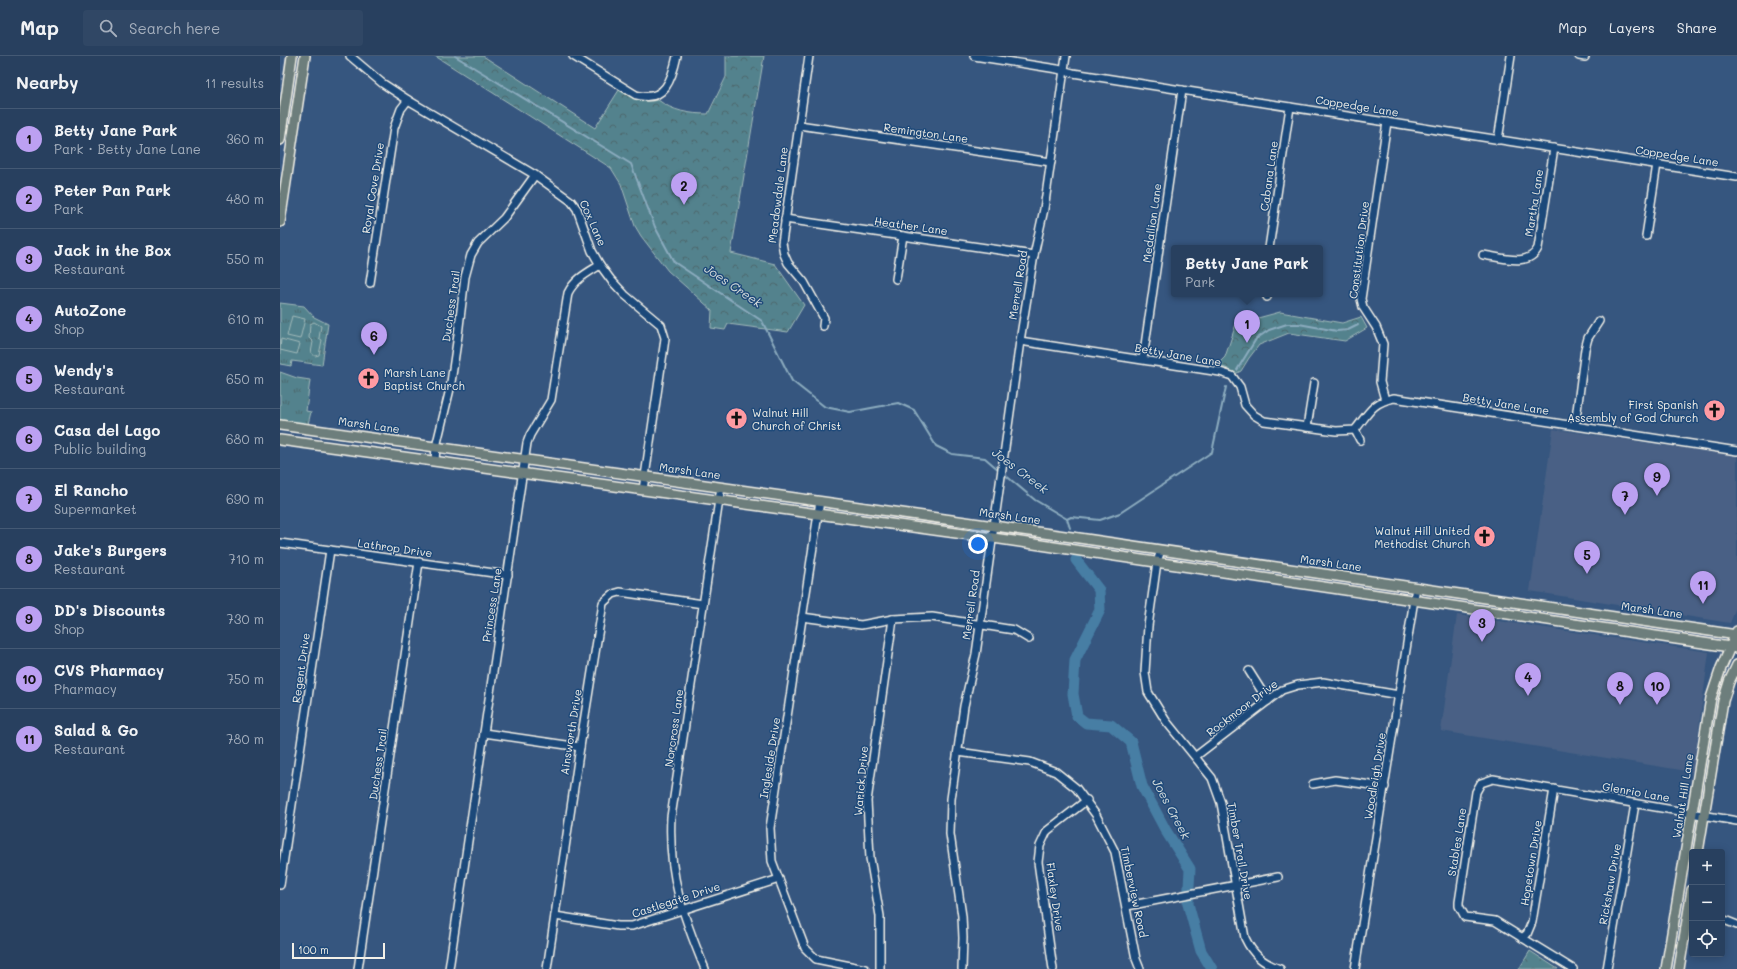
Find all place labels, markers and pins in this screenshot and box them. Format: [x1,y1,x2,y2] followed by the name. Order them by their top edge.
[671,172,697,205] pin: 2
[1234,310,1260,343] pin: 1
[361,322,387,355] pin: 6
[384,365,465,393] place label: Marsh Lane Baptist Church
[356,366,382,392] church icon: Marsh Lane Baptist Church
[1567,397,1698,425] place label: First Spanish Assembly of God Church
[1701,398,1727,424] church icon: First Spanish Assembly of God Church
[752,405,841,433] place label: Walnut Hill Church of Christ
[723,406,749,432] church icon: Walnut Hill Church of Christ
[1644,463,1670,496] pin: 9
[1612,482,1638,515] pin: 7
[1375,523,1470,551] place label: Walnut Hill United Methodist Church
[1472,524,1498,550] church icon: Walnut Hill United Methodist Church
[1574,541,1600,574] pin: 5
[1690,571,1716,604] pin: 11
[1469,609,1495,642] pin: 3
[1515,663,1541,696] pin: 4
[1607,672,1633,705] pin: 8
[1644,672,1670,705] pin: 10

